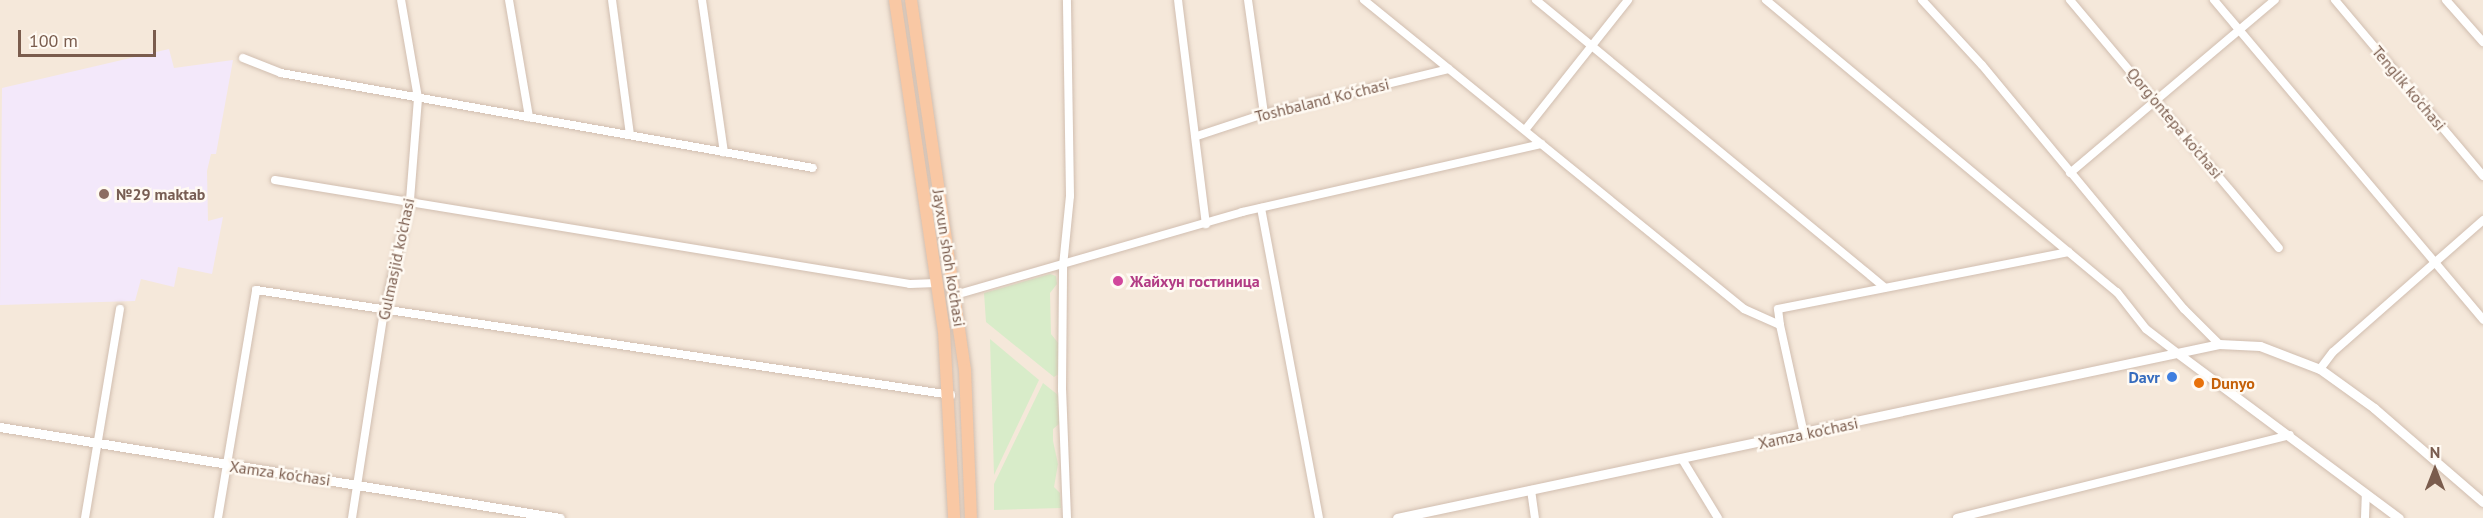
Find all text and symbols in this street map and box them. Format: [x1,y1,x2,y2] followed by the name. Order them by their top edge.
[21,18,159,56] scale bar
[29,29,78,52] text: 100 m
[2368,42,2450,134] street label: Tenglik ko'chasi
[2123,64,2227,182] street label: Qorg'ontepa ko'chasi
[1253,74,1391,126] street label: Toshbaland Koʻchasi
[116,184,205,204] place label: №29 maktab
[97,187,111,201] marker: №29 maktab
[929,188,969,328] street label: Jayxun shoh ko'chasi
[374,196,418,322] street label: Gulmasjid ko'chasi
[1130,271,1260,291] place label: Жайхун гостиница
[1111,274,1125,288] marker: Жайхун гостиница
[2128,367,2160,387] place label: Davr
[2165,370,2179,384] marker: Davr
[2211,373,2255,393] place label: Dunyo
[2192,376,2206,390] marker: Dunyo
[1756,413,1860,453] street label: Xamza ko'chasi
[2405,440,2465,500] north arrow
[2430,442,2440,462] text: N
[228,456,332,490] street label: Xamza ko'chasi

